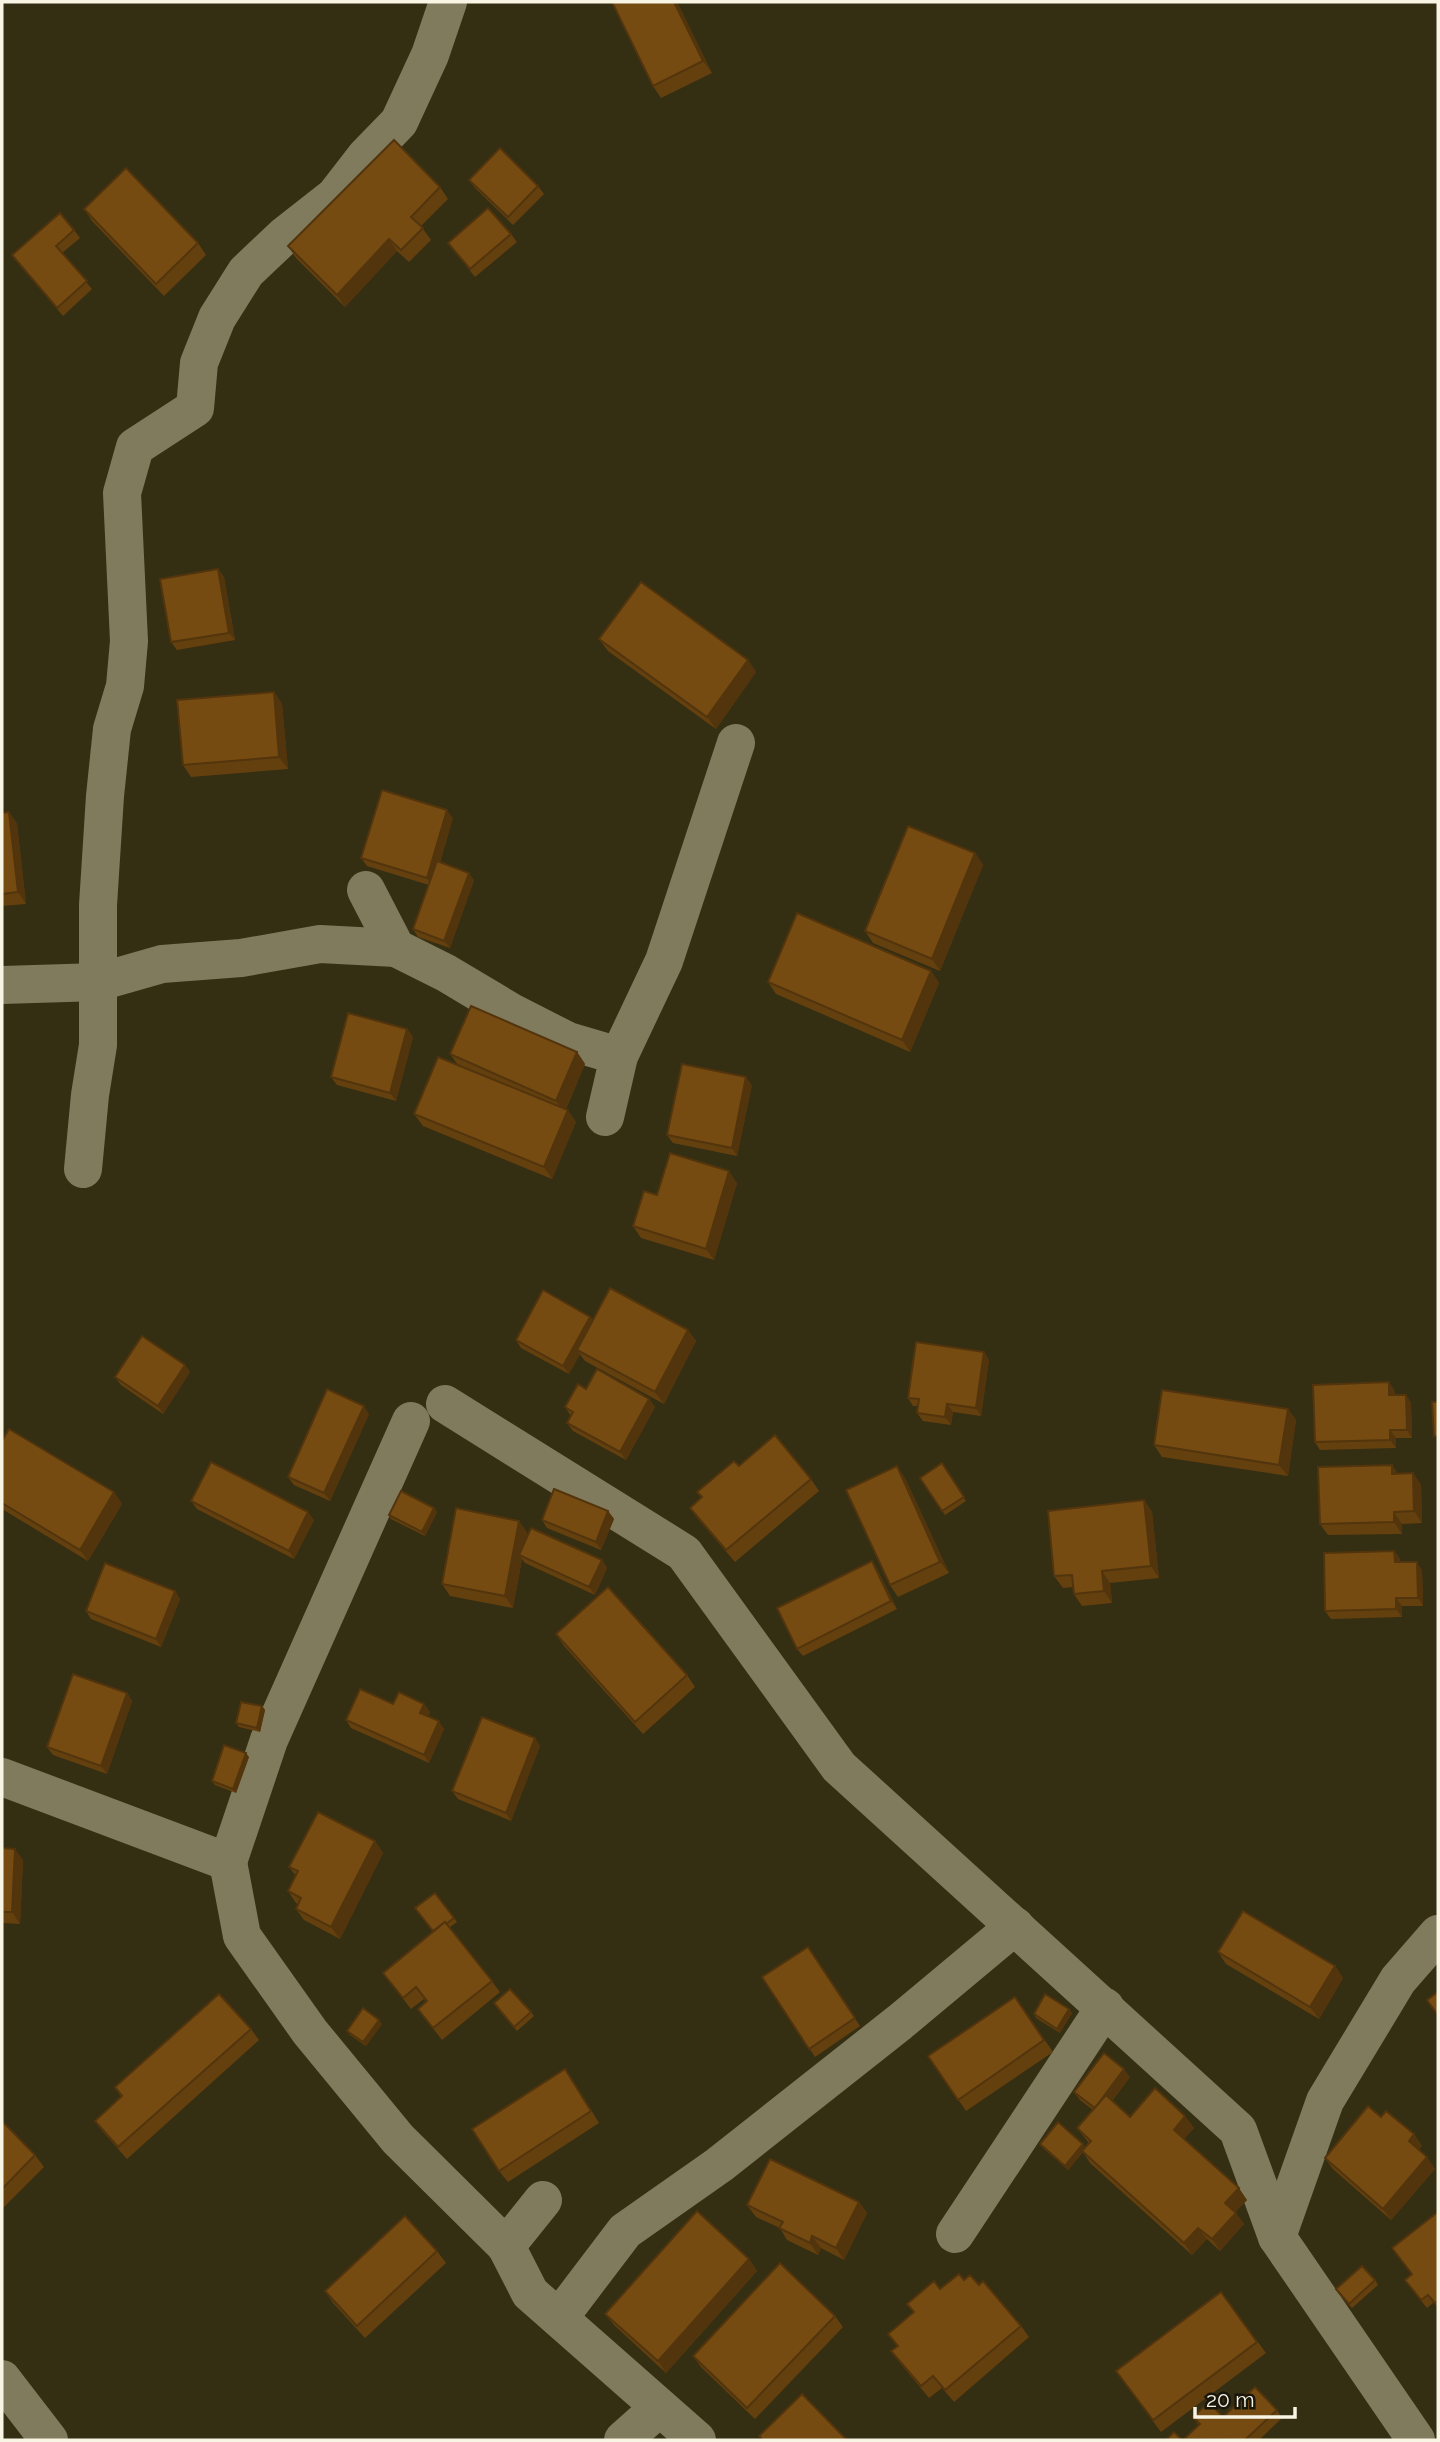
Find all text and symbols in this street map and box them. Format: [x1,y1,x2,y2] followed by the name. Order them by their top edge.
[1195,2376,1295,2420] scale bar
[1206,2387,1254,2412] text: 20 m

